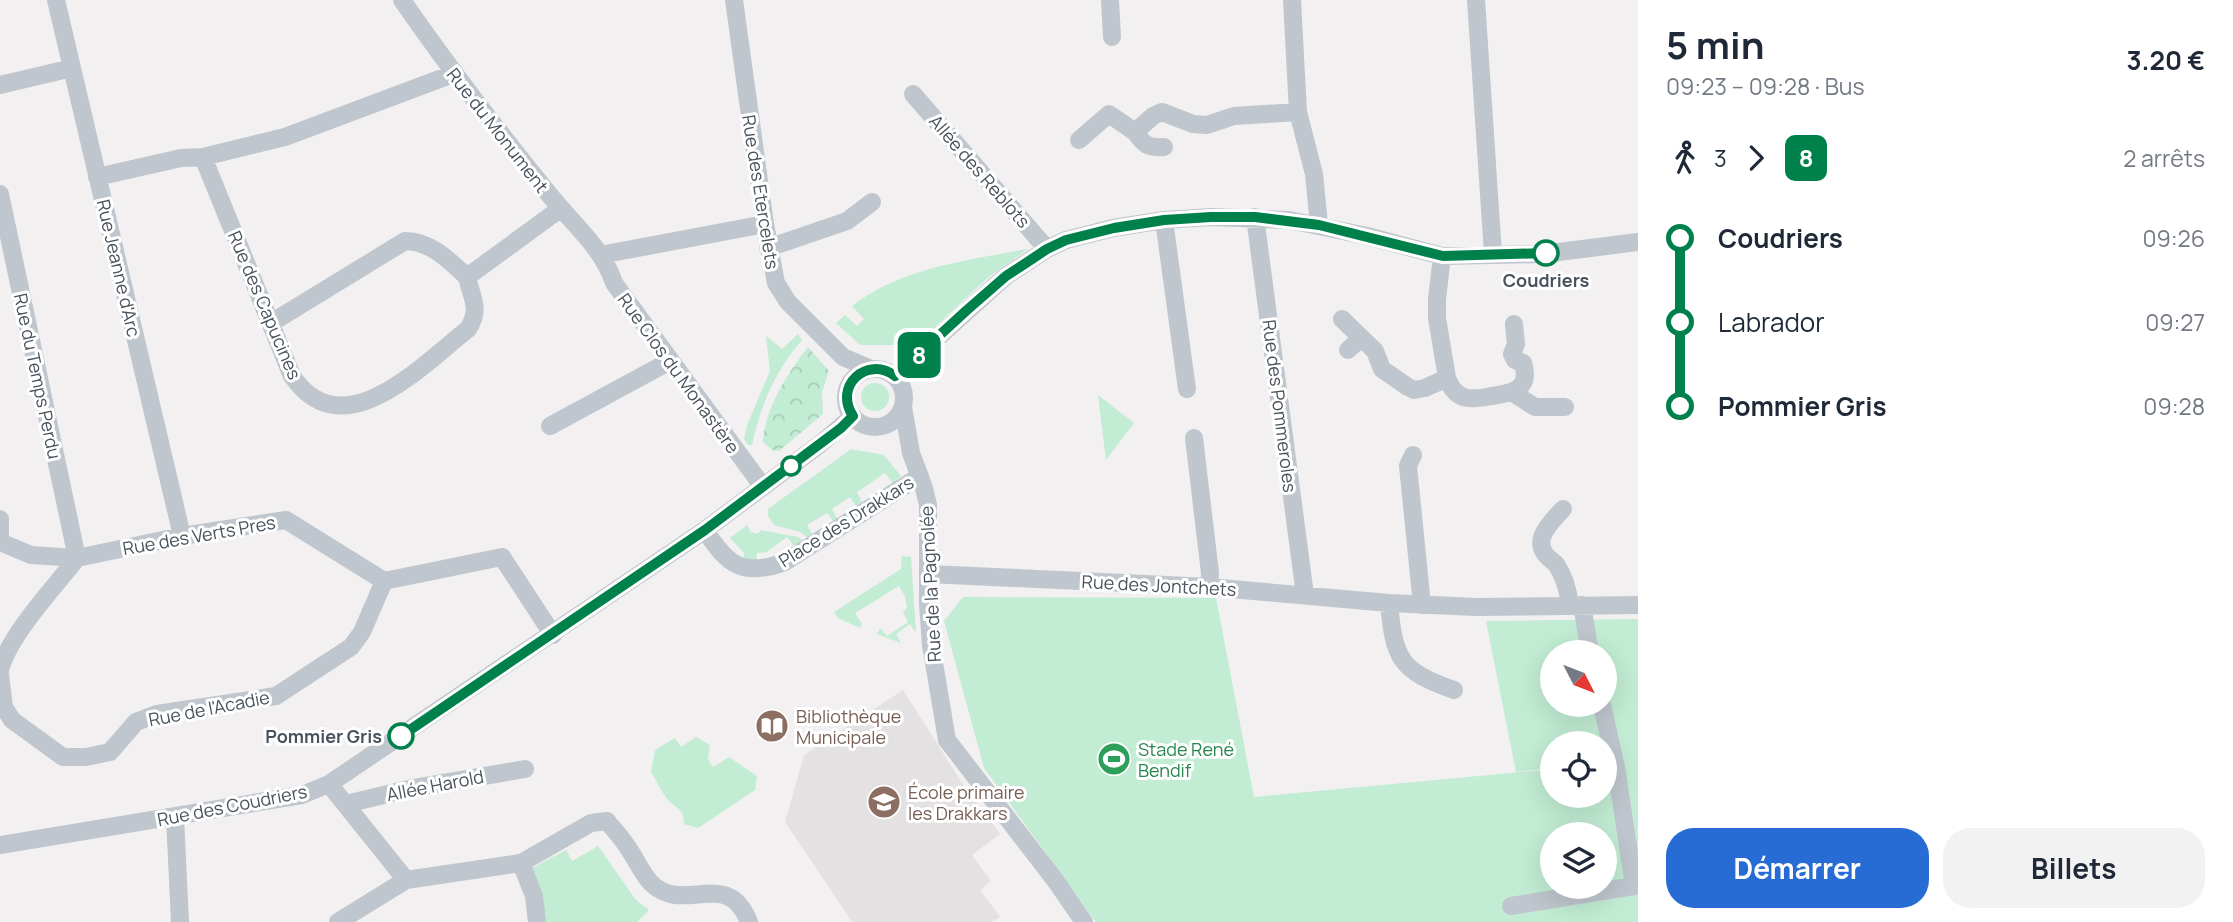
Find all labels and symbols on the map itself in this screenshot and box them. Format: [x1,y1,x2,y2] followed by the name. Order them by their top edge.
[442,63,554,197] street label: Rue du Monument
[924,109,1036,233] street label: Allée des Reblots
[737,113,785,271] street label: Rue des Etercelets
[92,197,146,339] street label: Rue Jeanne d'Arc
[223,227,307,383] street label: Rue des Capucines
[1533,240,1559,266] marker: Coudriers
[1503,268,1589,292] place label: Coudriers
[613,288,745,458] street label: Rue Clos du Monastère
[9,291,67,461] street label: Rue du Temps Perdu
[1257,318,1303,494] street label: Rue des Pommeroles
[896,332,942,378] line badge: 8
[781,456,801,476] unlabelled marker
[774,470,918,572] street label: Place des Drakkars
[914,505,946,663] street label: Rue de la Pagnolée
[121,510,277,560] street label: Rue des Verts Pres
[1081,569,1237,601] street label: Rue des Jontchets
[1540,640,1617,718] north arrow
[146,684,272,732] street label: Rue de l'Acadie
[796,704,901,749] place label: Bibliothèque Municipale
[753,707,791,745] library icon: Bibliothèque Municipale
[388,723,414,749] marker: Pommier Gris
[265,724,382,748] place label: Pommier Gris
[1138,737,1234,782] place label: Stade René Bendif
[1095,740,1133,778] sports icon: Stade René Bendif
[384,764,486,806] street label: Allée Harold
[155,779,309,831] street label: Rue des Coudriers
[908,780,1025,825] place label: École primaire les Drakkars
[865,783,903,821] school or university icon: École primaire les Drakkars

